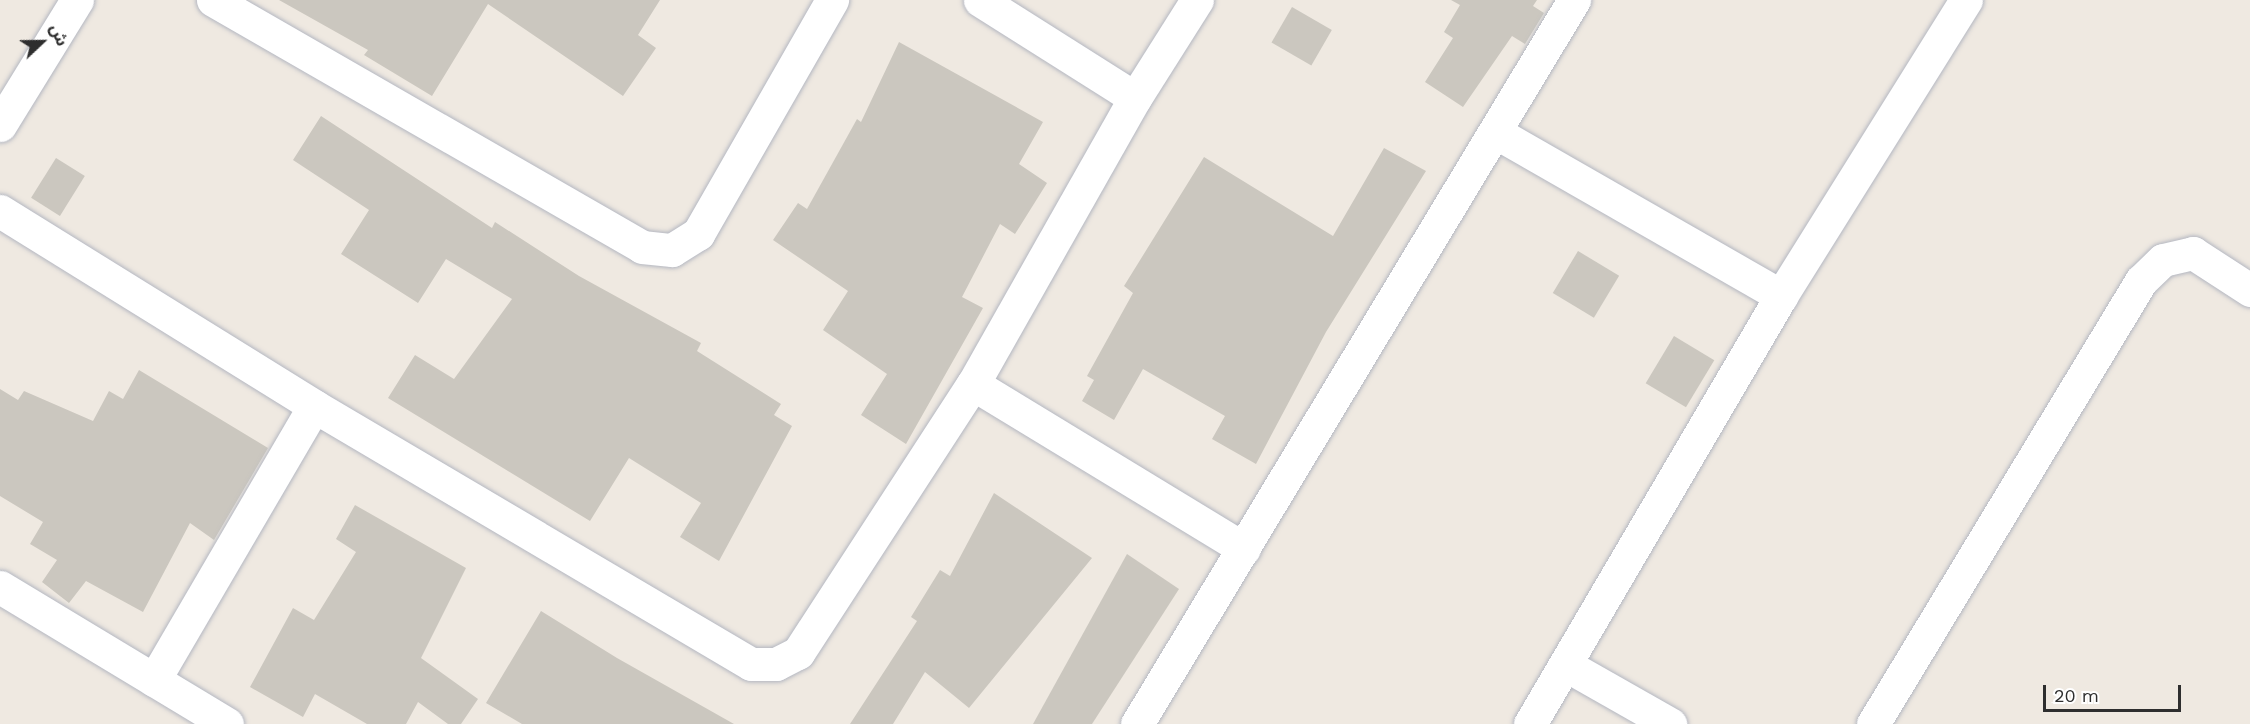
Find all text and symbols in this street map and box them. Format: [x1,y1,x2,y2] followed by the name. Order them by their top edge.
[12,12,72,72] north arrow
[46,21,72,49] text: ش
[2046,673,2184,711] scale bar
[2054,685,2099,706] text: 20 m

